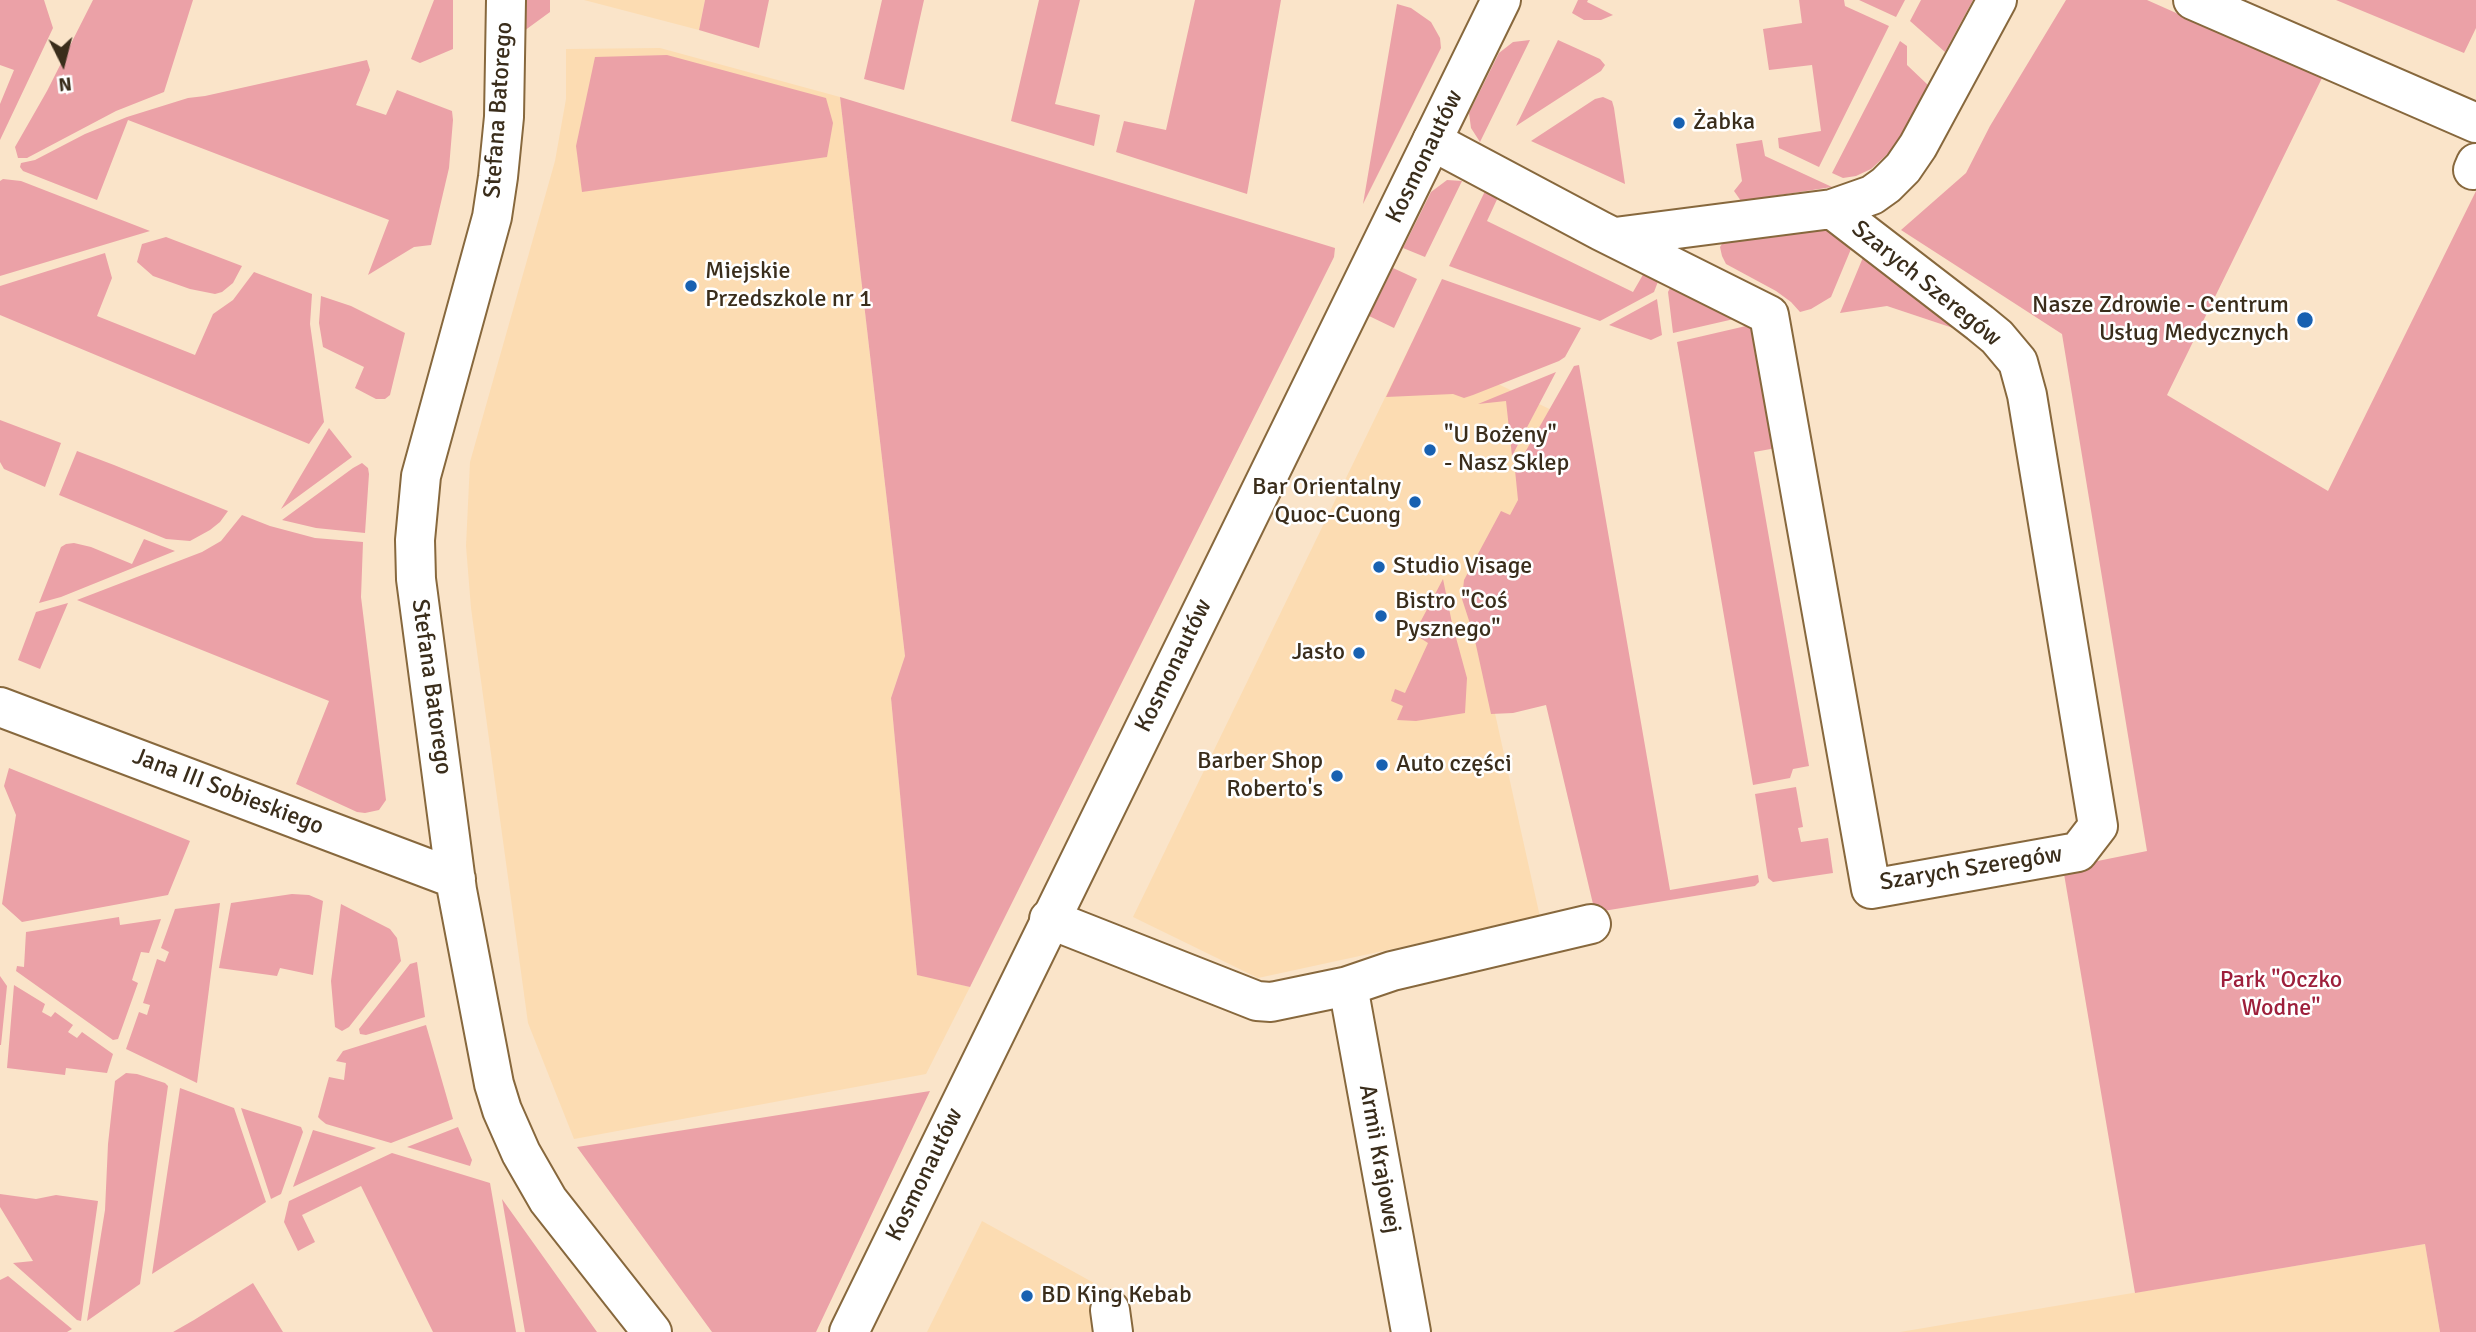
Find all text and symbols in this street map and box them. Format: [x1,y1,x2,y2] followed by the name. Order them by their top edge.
[478,21,520,199] street label: Stefana Batorego
[28,28,98,98] north arrow
[57,71,73,97] text: N
[1380,86,1470,228] street label: Kosmonautów
[1693,109,1755,137] place label: Żabka
[1671,115,1687,131] marker: Żabka
[1845,215,2007,353] street label: Szarych Szeregów
[705,258,872,314] place label: Miejskie Przedszkole nr 1
[683,278,699,294] marker: Miejskie Przedszkole nr 1
[2032,292,2289,348] place label: Nasze Zdrowie - Centrum Usług Medycznych
[2295,310,2315,330] marker: Nasze Zdrowie - Centrum Usług Medycznych
[1444,422,1569,478] place label: "U Bożeny" - Nasz Sklep
[1422,442,1438,458] marker: "U Bożeny" - Nasz Sklep
[1252,474,1401,530] place label: Bar Orientalny Quoc-Cuong
[1407,494,1423,510] marker: Bar Orientalny Quoc-Cuong
[1393,553,1532,581] place label: Studio Visage
[1371,559,1387,575] marker: Studio Visage
[1395,588,1508,644] place label: Bistro "Coś Pysznego"
[1129,595,1219,737] street label: Kosmonautów
[404,597,458,777] street label: Stefana Batorego
[1373,608,1389,624] marker: Bistro "Coś Pysznego"
[1292,639,1345,667] place label: Jasło
[1351,645,1367,661] marker: Jasło
[128,742,328,842] street label: Jana III Sobieskiego
[1197,748,1323,804] place label: Barber Shop Roberto's
[1396,751,1512,779] place label: Auto części
[1374,757,1390,773] marker: Auto części
[1329,768,1345,784] marker: Barber Shop Roberto's
[1878,840,2064,898] street label: Szarych Szeregów
[2220,967,2342,1023] park label: Park "Oczko Wodne"
[1352,1082,1406,1236] street label: Armii Krajowej
[880,1104,970,1246] street label: Kosmonautów
[1041,1282,1192,1310] place label: BD King Kebab
[1019,1288,1035,1304] marker: BD King Kebab

